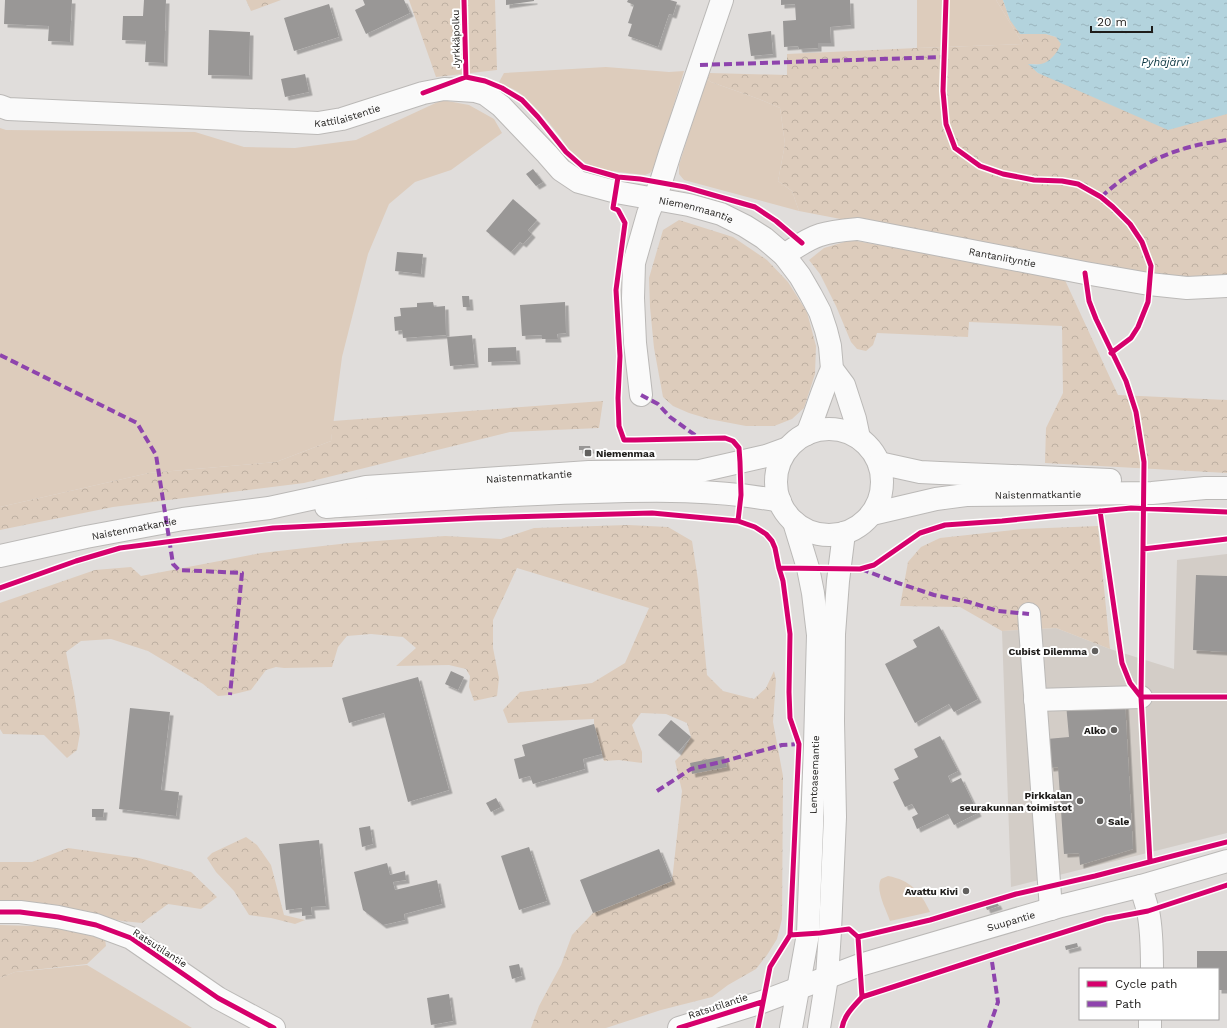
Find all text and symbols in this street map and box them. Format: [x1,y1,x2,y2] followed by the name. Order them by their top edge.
[1091,8,1152,34] scale bar
[450,9,462,69] street label: Jyrkkäpolku
[1097,15,1127,29] text: 20 m
[1141,56,1190,69] water label: Pyhäjärvi
[314,102,382,129] street label: Kattilaistentie
[658,194,736,225] street label: Niemenmaantie
[968,245,1037,269] street label: Rantaniityntie
[583,448,593,458] marker: Niemenmaa
[596,448,655,459] place label: Niemenmaa
[486,468,573,484] street label: Naistenmatkantie
[995,488,1081,500] street label: Naistenmatkantie
[91,515,178,541] street label: Naistenmatkantie
[1009,646,1087,657] place label: Cubist Dilemma
[1090,646,1100,656] marker: Cubist Dilemma
[1084,725,1106,736] place label: Alko
[1109,725,1119,735] marker: Alko
[807,735,821,814] street label: Lentoasemantie
[960,790,1073,813] place label: Pirkkalan seurakunnan toimistot
[1075,796,1085,806] marker: Pirkkalan seurakunnan toimistot
[1095,816,1105,826] marker: Sale
[1108,816,1129,827] place label: Sale
[905,886,958,897] place label: Avattu Kivi
[961,886,971,896] marker: Avattu Kivi
[986,908,1036,933] street label: Suupantie
[131,926,189,970] street label: Ratsutilantie
[1079,968,1219,1020] legend
[1115,977,1177,991] text: Cycle path
[687,991,749,1021] street label: Ratsutilantie
[1115,997,1141,1011] text: Path

